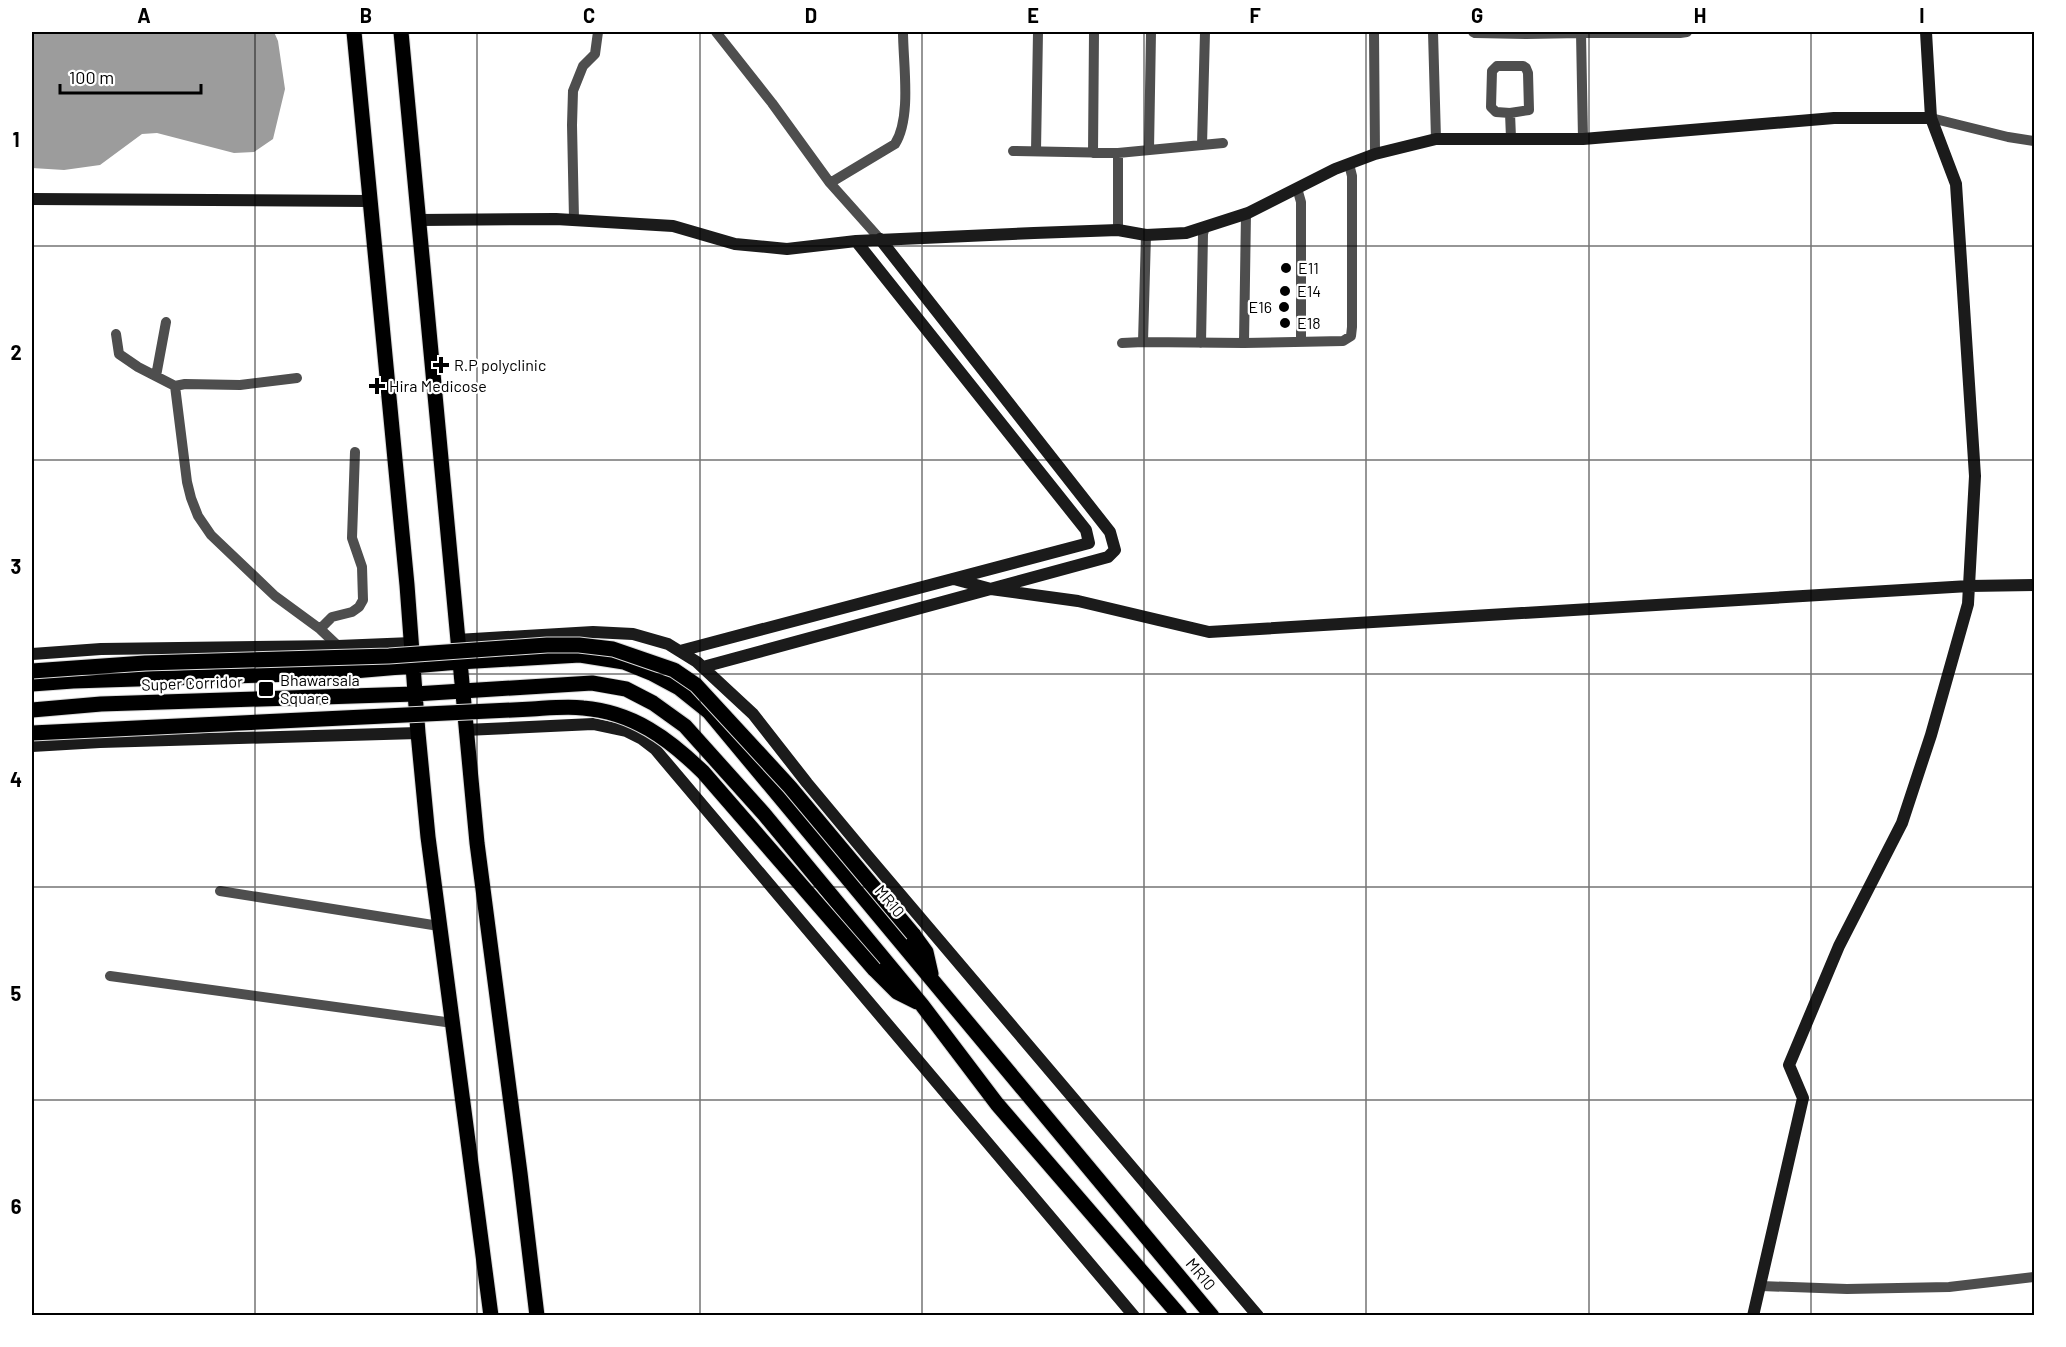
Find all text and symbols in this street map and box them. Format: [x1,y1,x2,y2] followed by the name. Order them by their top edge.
[137,3,151,27] text: A
[360,3,372,27] text: B
[583,3,595,27] text: C
[805,3,817,27] text: D
[1027,3,1039,27] text: E
[1249,3,1261,27] text: F
[1471,3,1483,27] text: G
[1694,3,1706,27] text: H
[1919,3,1925,27] text: I
[60,57,201,95] scale bar
[69,66,114,88] text: 100 m
[12,127,20,151] text: 1
[1298,258,1319,277] place label: E11
[1279,261,1293,275] marker: E11
[1297,281,1321,300] place label: E14
[1278,284,1292,298] marker: E14
[1248,297,1272,316] place label: E16
[1277,300,1291,314] marker: E16
[1297,313,1321,332] place label: E18
[1278,316,1292,330] marker: E18
[10,340,22,364] text: 2
[454,355,546,374] place label: R.P polyclinic
[432,356,450,374] marker: R.P polyclinic
[389,376,487,395] place label: Hira Medicose
[370,379,384,393] marker: Hira Medicose
[11,554,21,578] text: 3
[280,670,360,707] place label: Bhawarsala Square
[141,671,243,694] street label: Super Corridor
[257,680,275,698] marker: Bhawarsala Square
[10,767,22,791] text: 4
[872,881,909,921] street label: MR10
[11,981,22,1005] text: 5
[11,1194,22,1218] text: 6
[1183,1254,1220,1294] street label: MR10

